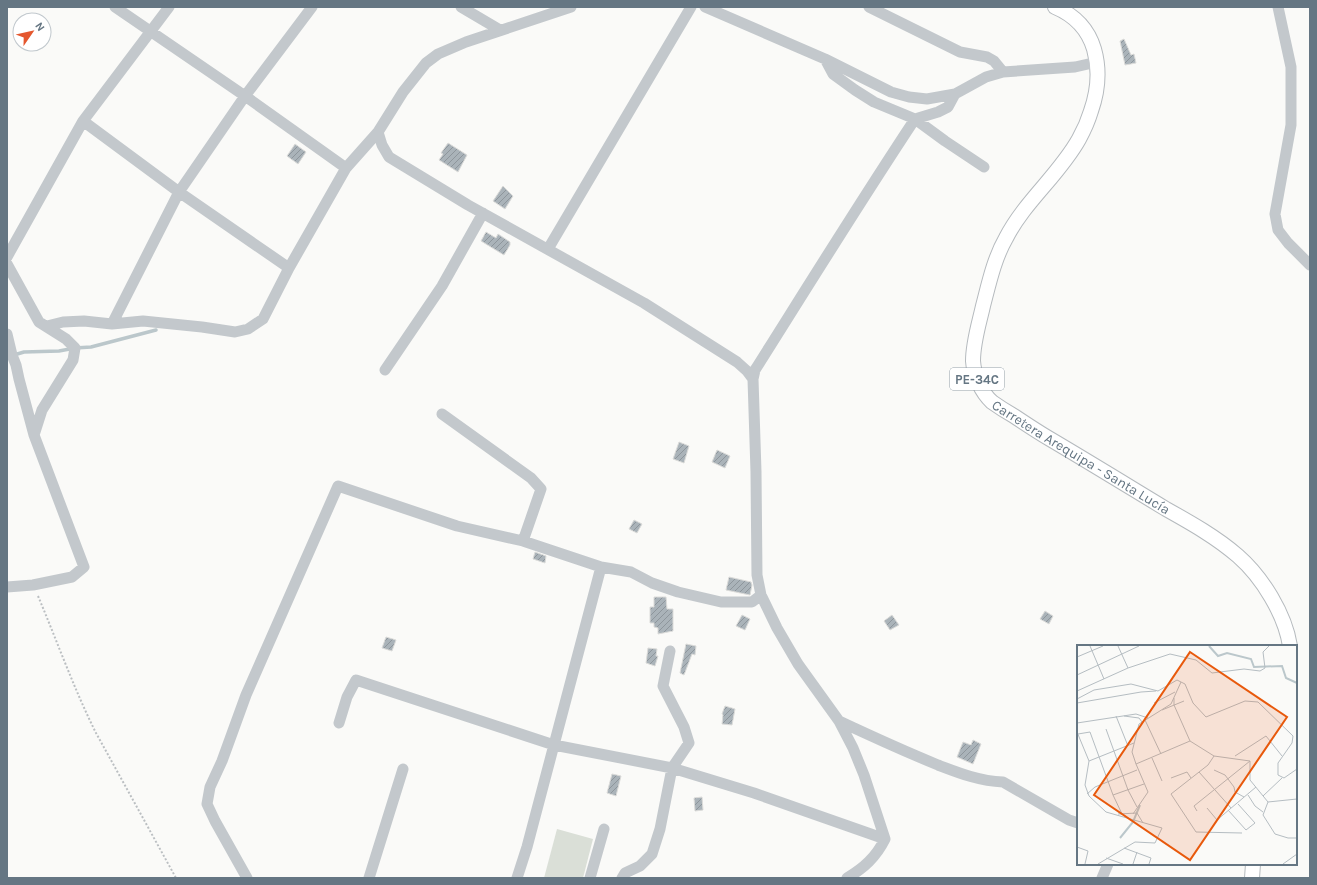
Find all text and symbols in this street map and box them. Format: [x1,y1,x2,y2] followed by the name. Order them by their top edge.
[12,12,52,52] north arrow
[32,20,47,34] text: N
[950,368,1004,390] road number: PE-34C
[989,396,1173,518] street label: Carretera Arequipa - Santa Lucía
[1077,645,1297,865] inset map

